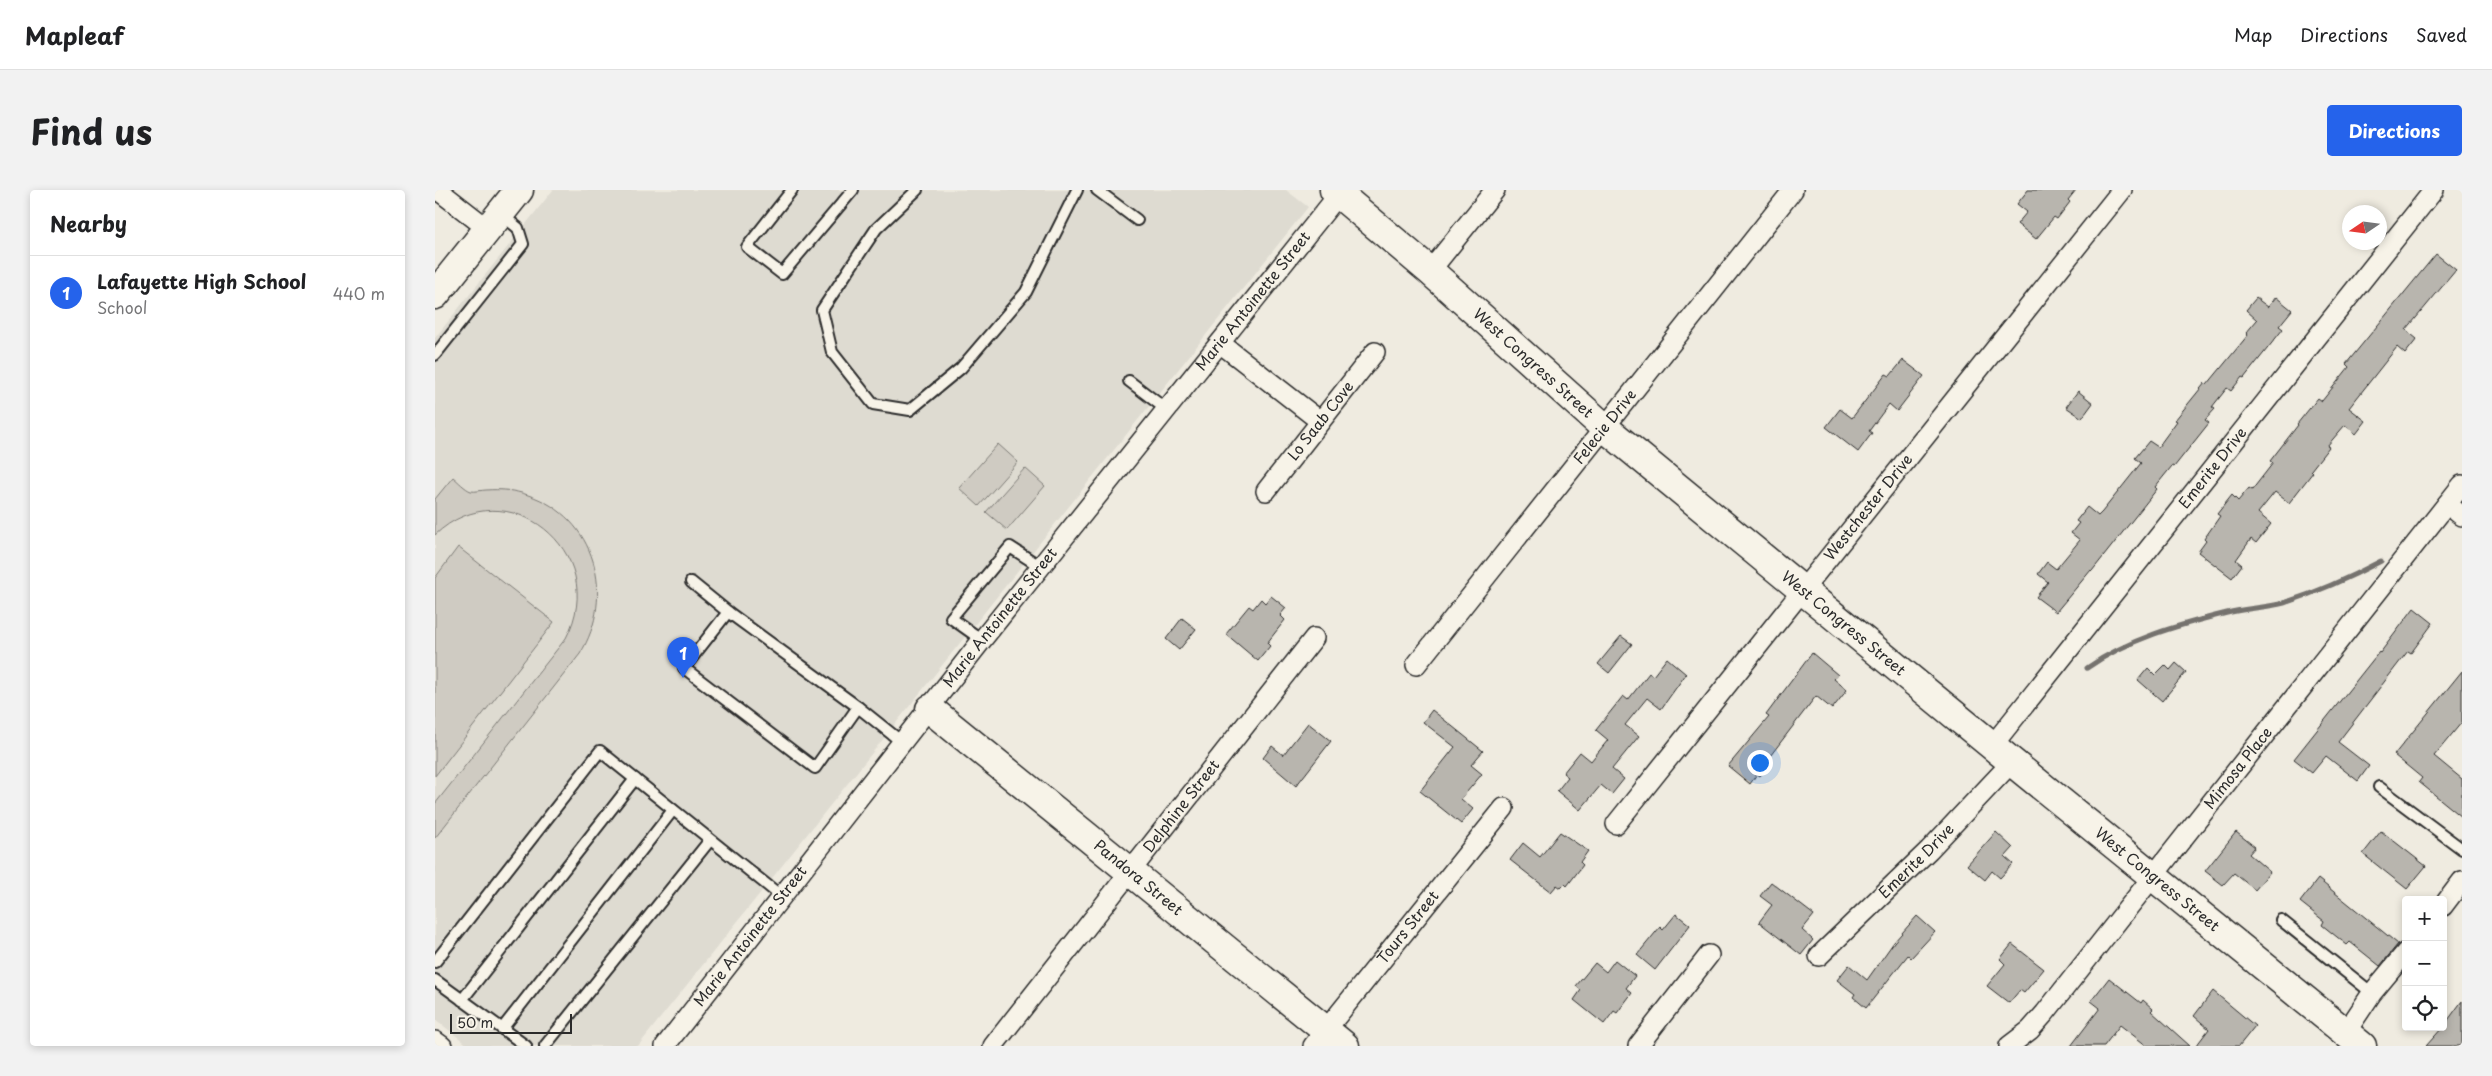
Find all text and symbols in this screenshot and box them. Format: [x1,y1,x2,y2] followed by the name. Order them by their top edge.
[25,17,124,53] text: Mapleaf
[2234,21,2272,48] text: Map
[2300,21,2388,48] text: Directions
[2416,21,2467,48] text: Saved
[30,104,152,157] text: Find us
[2327,105,2462,156] button: Directions
[2342,205,2387,250] north arrow
[50,207,127,239] text: Nearby
[1189,226,1315,375] street label: Marie Antoinette Street
[97,267,306,295] text: Lafayette High School
[62,281,70,305] text: 1
[333,281,385,305] text: 440 m
[97,295,147,319] text: School
[1469,302,1599,423] street label: West Congress Street
[1281,375,1358,465] street label: Lo Saab Cove
[1567,383,1641,468] street label: Felecie Drive
[2172,422,2251,513] street label: Emerite Drive
[1818,448,1917,565] street label: Westchester Drive
[936,542,1062,691] street label: Marie Antoinette Street
[1777,564,1911,680] street label: West Congress Street
[667,637,699,678] pin: 1
[2197,721,2277,813] street label: Mimosa Place
[1747,750,1773,776] your location
[1137,754,1224,857] street label: Delphine Street
[1873,817,1959,903] street label: Emerite Drive
[2091,821,2225,936] street label: West Congress Street
[1089,833,1189,920] street label: Pandora Street
[687,860,812,1011] street label: Marie Antoinette Street
[1370,885,1444,968] street label: Tours Street
[2402,896,2447,1031] map controls
[2402,896,2447,941] button: +
[2402,941,2447,986] button: −
[2402,986,2447,1031] button: locate
[450,1011,573,1034] scale bar
[457,1012,493,1033] text: 50 m

